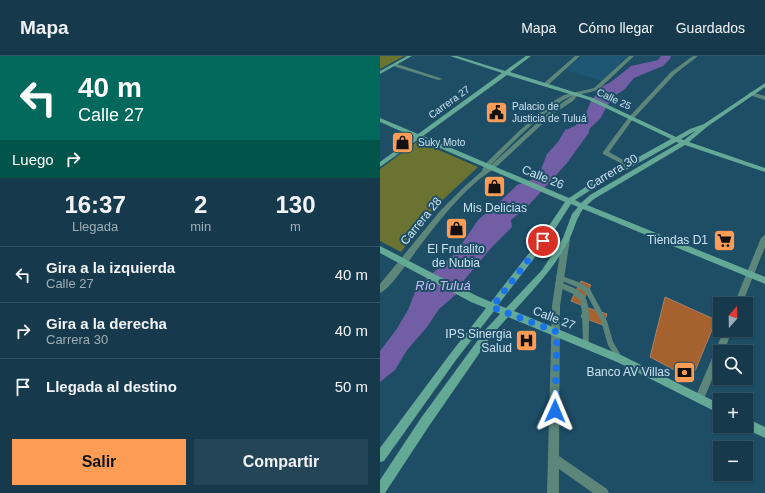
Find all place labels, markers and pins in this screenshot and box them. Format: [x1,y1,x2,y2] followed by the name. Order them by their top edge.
[484,99,510,125] public building icon: Palacio de Justicia de Tuluá
[512,101,587,124] place label: Palacio de Justicia de Tuluá
[389,129,415,155] shop icon: Suky Moto
[418,137,466,148] place label: Suky Moto
[482,174,508,200] shop icon: Mis Delicias
[463,201,527,215] place label: Mis Delicias
[443,215,469,241] shop icon: El Frutalito de Nubia
[526,224,560,258] pin
[711,227,737,253] supermarket icon: Tiendas D1
[647,233,708,247] place label: Tiendas D1
[427,242,485,270] place label: El Frutalito de Nubia
[445,327,512,355] place label: IPS Sinergia Salud
[514,328,540,354] hospital icon: IPS Sinergia Salud
[672,359,698,385] bank icon: Banco AV Villas
[586,365,670,379] place label: Banco AV Villas

